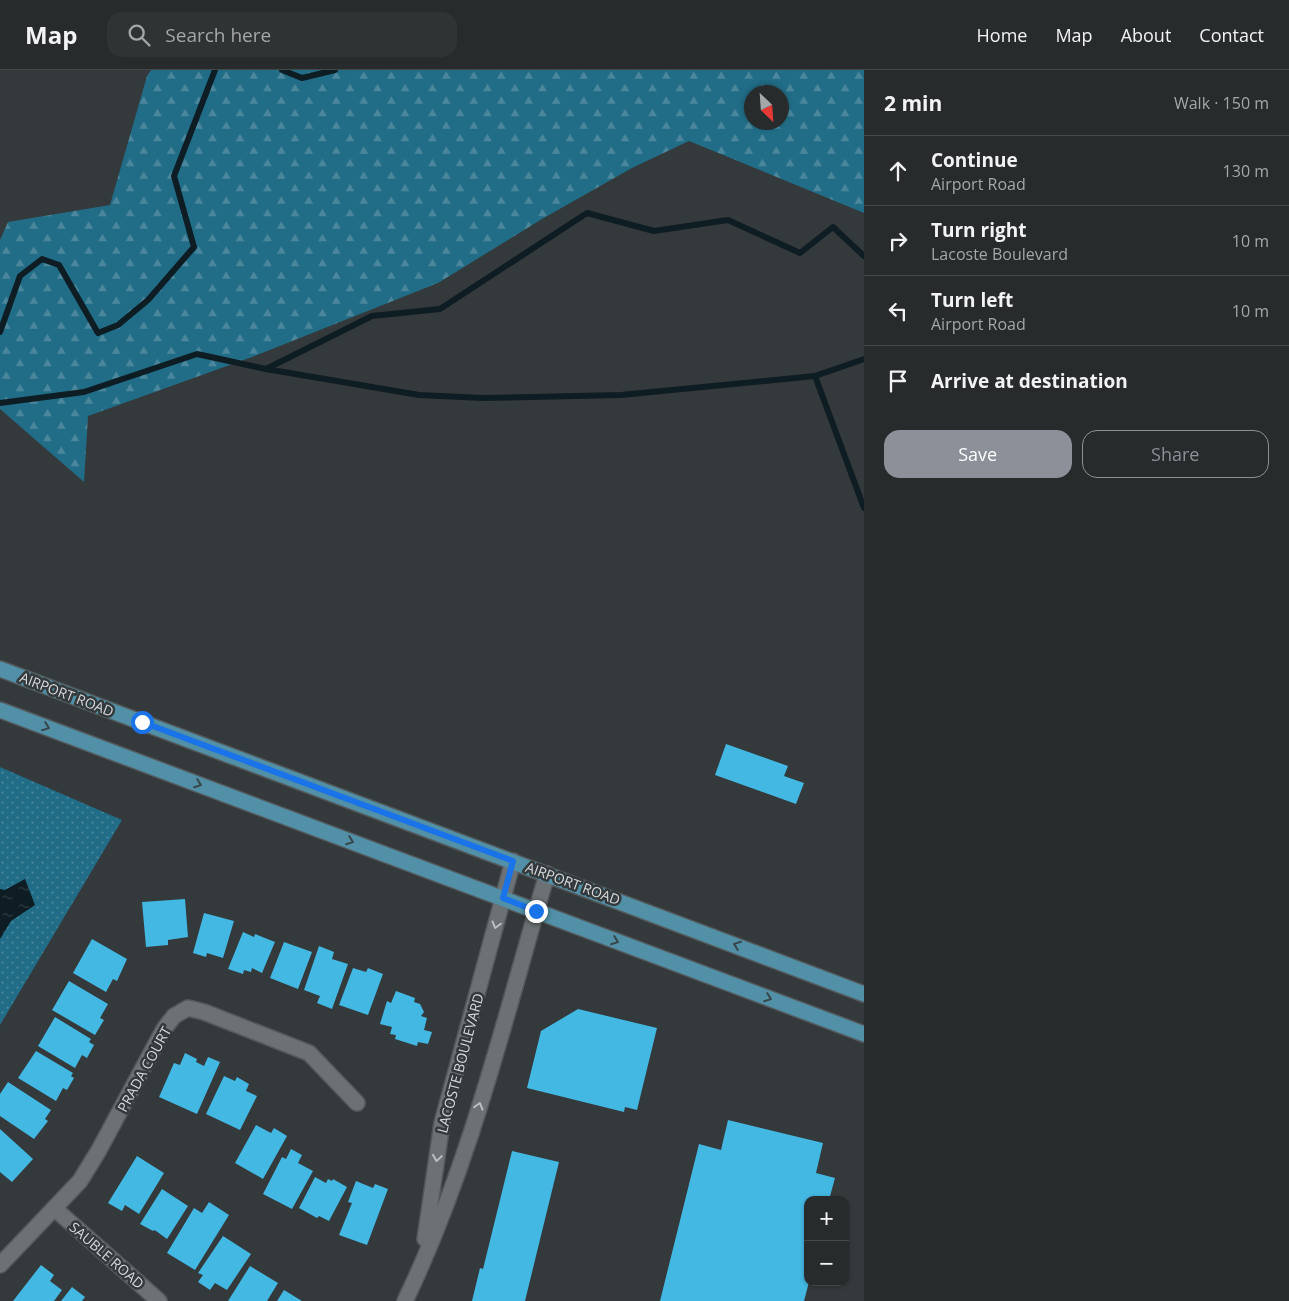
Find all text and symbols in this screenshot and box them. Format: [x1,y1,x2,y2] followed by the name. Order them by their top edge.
[107,12,457,57] search box
[25,18,77,51] text: Map
[125,21,153,49] icon: search
[165,22,271,48] text: Search here
[977,23,1027,47] text: Home
[1055,23,1093,47] text: Map
[1121,23,1171,47] text: About
[1199,23,1264,47] text: Contact
[744,85,789,130] north arrow
[884,89,942,117] text: 2 min
[1174,92,1269,114] text: Walk · 150 m
[931,147,1018,173] text: Continue
[884,157,912,185] icon: ahead
[1223,160,1269,182] text: 130 m
[931,173,1026,195] text: Airport Road
[931,217,1026,243] text: Turn right
[884,227,912,255] icon: right
[1232,230,1269,252] text: 10 m
[931,243,1068,265] text: Lacoste Boulevard
[931,287,1013,313] text: Turn left
[884,297,912,325] icon: left
[1232,300,1269,322] text: 10 m
[931,313,1026,335] text: Airport Road
[884,367,912,395] icon: arrive
[931,368,1128,394] text: Arrive at destination
[884,430,1072,478] button: Save
[1082,430,1269,478] button: Share
[17,667,117,721] street label: AIRPORT ROAD
[131,711,154,734] route start
[41,721,49,731] one-way arrow
[193,778,202,788] one-way arrow
[345,835,354,845] one-way arrow
[523,857,623,909] street label: AIRPORT ROAD
[525,900,548,923] route end
[491,921,501,929] one-way arrow
[611,935,619,945] one-way arrow
[733,941,742,951] one-way arrow
[432,991,488,1135] street label: LACOSTE BOULEVARD
[763,992,771,1002] one-way arrow
[113,1023,175,1115] street label: PRADA COURT
[474,1103,484,1111] one-way arrow
[432,1155,443,1163] one-way arrow
[804,1196,849,1286] map controls
[804,1196,849,1241] button: +
[66,1217,148,1293] street label: SAUBLE ROAD
[804,1241,849,1286] button: −

